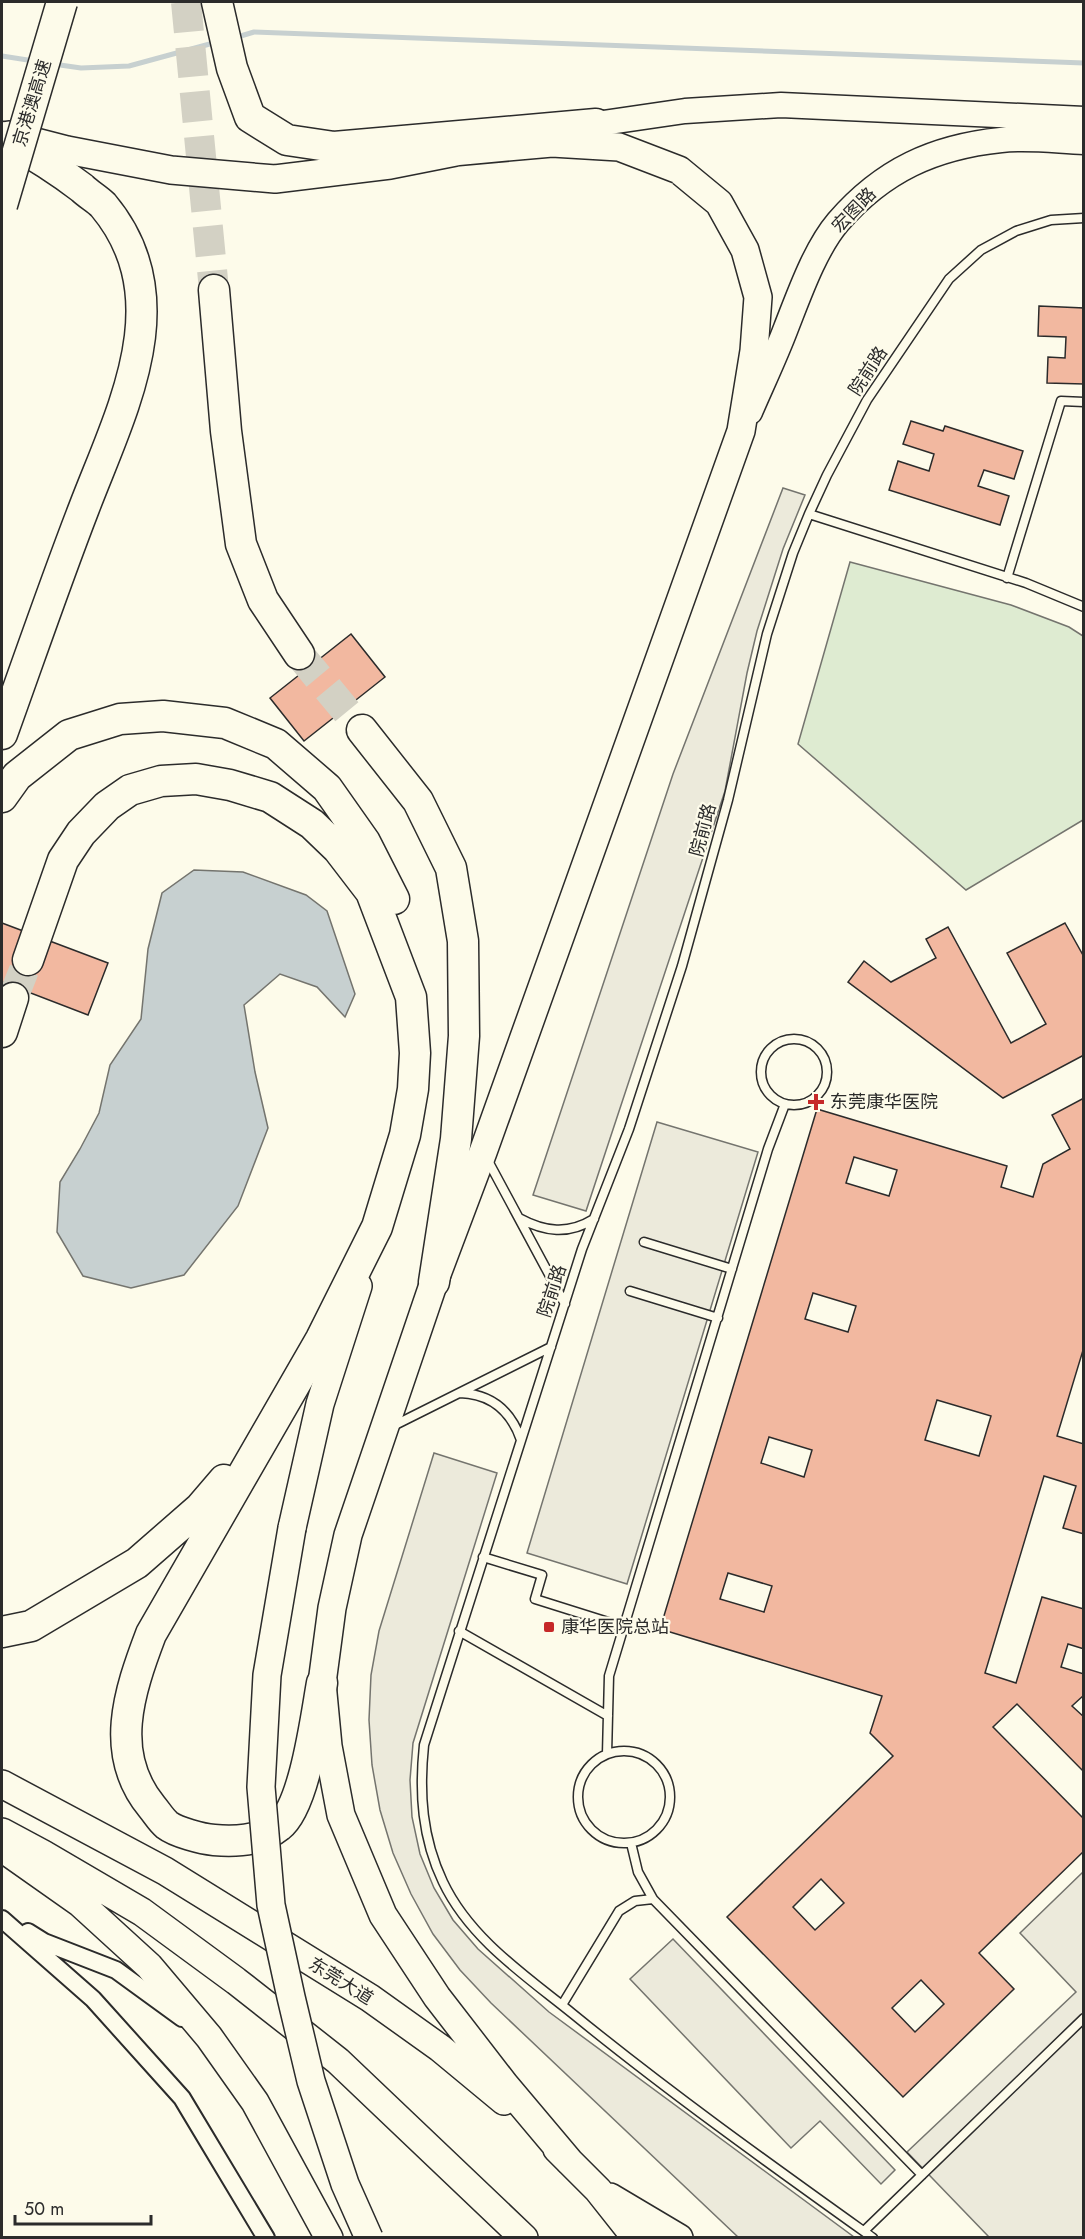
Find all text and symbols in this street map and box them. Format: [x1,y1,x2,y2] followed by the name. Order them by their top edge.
[6,56,58,150] street label: 京港澳高速
[826,182,882,238] street label: 宏图路
[842,341,894,401] street label: 院前路
[683,801,723,859] street label: 院前路
[830,1089,938,1115] place label: 东莞康华医院
[807,1093,825,1111] marker: 东莞康华医院
[531,1261,573,1321] street label: 院前路
[561,1614,669,1640] place label: 康华医院总站
[542,1620,556,1634] marker: 康华医院总站
[304,1951,378,2011] street label: 东莞大道
[15,2188,152,2226] scale bar
[24,2196,64,2222] text: 50 m

